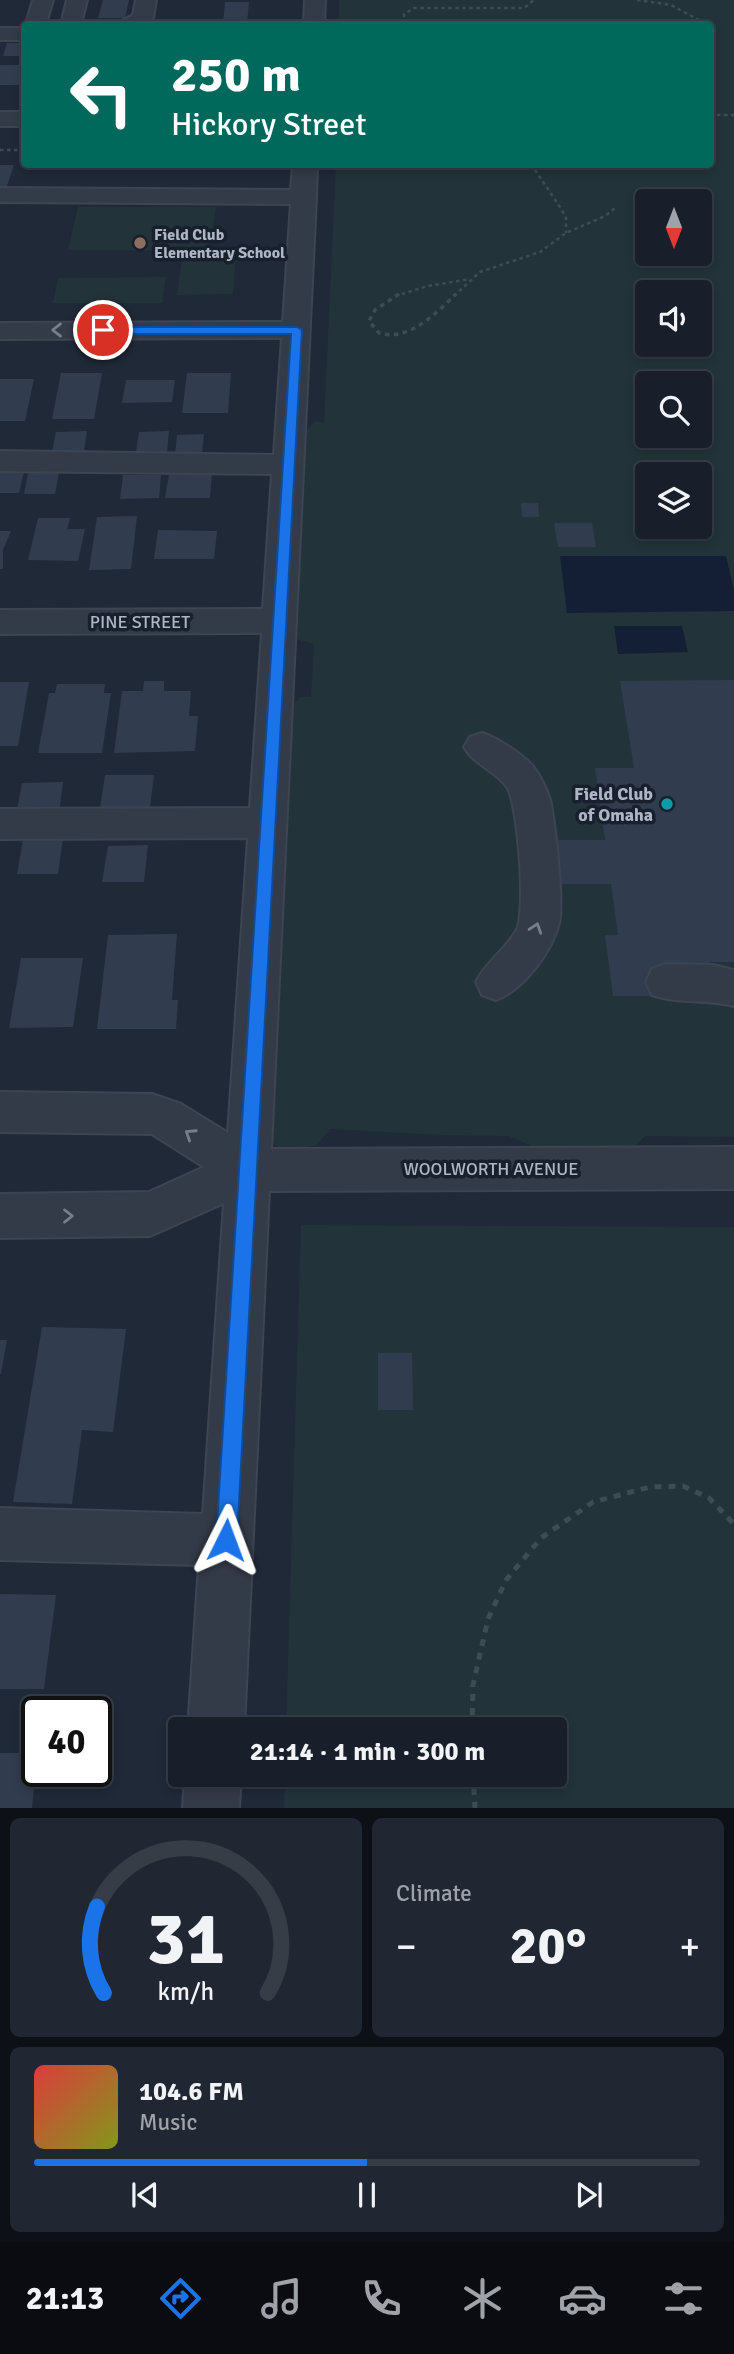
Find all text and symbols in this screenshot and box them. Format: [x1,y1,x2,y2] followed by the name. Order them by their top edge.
[171,45,301,105] text: 250 m
[56,49,147,140] icon: left
[171,105,366,144] text: Hickory Street
[635,189,712,266] north arrow
[635,189,712,539] map controls
[154,225,285,263] place label: Field Club Elementary School
[132,235,148,251] marker: Field Club Elementary School
[635,280,712,357] button: sound
[73,300,133,360] pin
[84,311,122,349] icon: arrive
[51,322,62,338] one-way arrow
[635,371,712,448] button: search
[635,462,712,539] button: layers
[90,611,190,633] street label: PINE STREET
[574,783,653,826] place label: Field Club of Omaha
[659,796,675,812] marker: Field Club of Omaha
[528,922,543,934] one-way arrow
[184,1129,197,1142] one-way arrow
[404,1158,578,1180] street label: WOOLWORTH AVENUE
[63,1208,74,1224] one-way arrow
[189,1503,263,1577] position arrow
[21,1696,112,1787] speed limit sign: 40
[250,1736,485,1768] text: 21:14 · 1 min · 300 m
[396,1879,472,1908] text: Climate
[147,1896,225,1985] text: 31
[510,1914,586,1978] text: 20°
[396,1923,417,1970] text: −
[679,1923,700,1970] text: +
[158,1976,214,2007] text: km/h
[139,2076,244,2108] text: 104.6 FM
[139,2108,197,2137] text: Music
[126,2176,164,2214] icon: previous
[348,2176,386,2214] icon: pause
[570,2176,608,2214] icon: next
[156,2274,205,2323] icon: directions
[257,2274,306,2323] icon: music
[357,2274,406,2323] icon: phone
[458,2274,507,2323] icon: climate
[558,2274,607,2323] icon: car
[659,2274,708,2323] icon: filters
[26,2279,104,2318] text: 21:13

